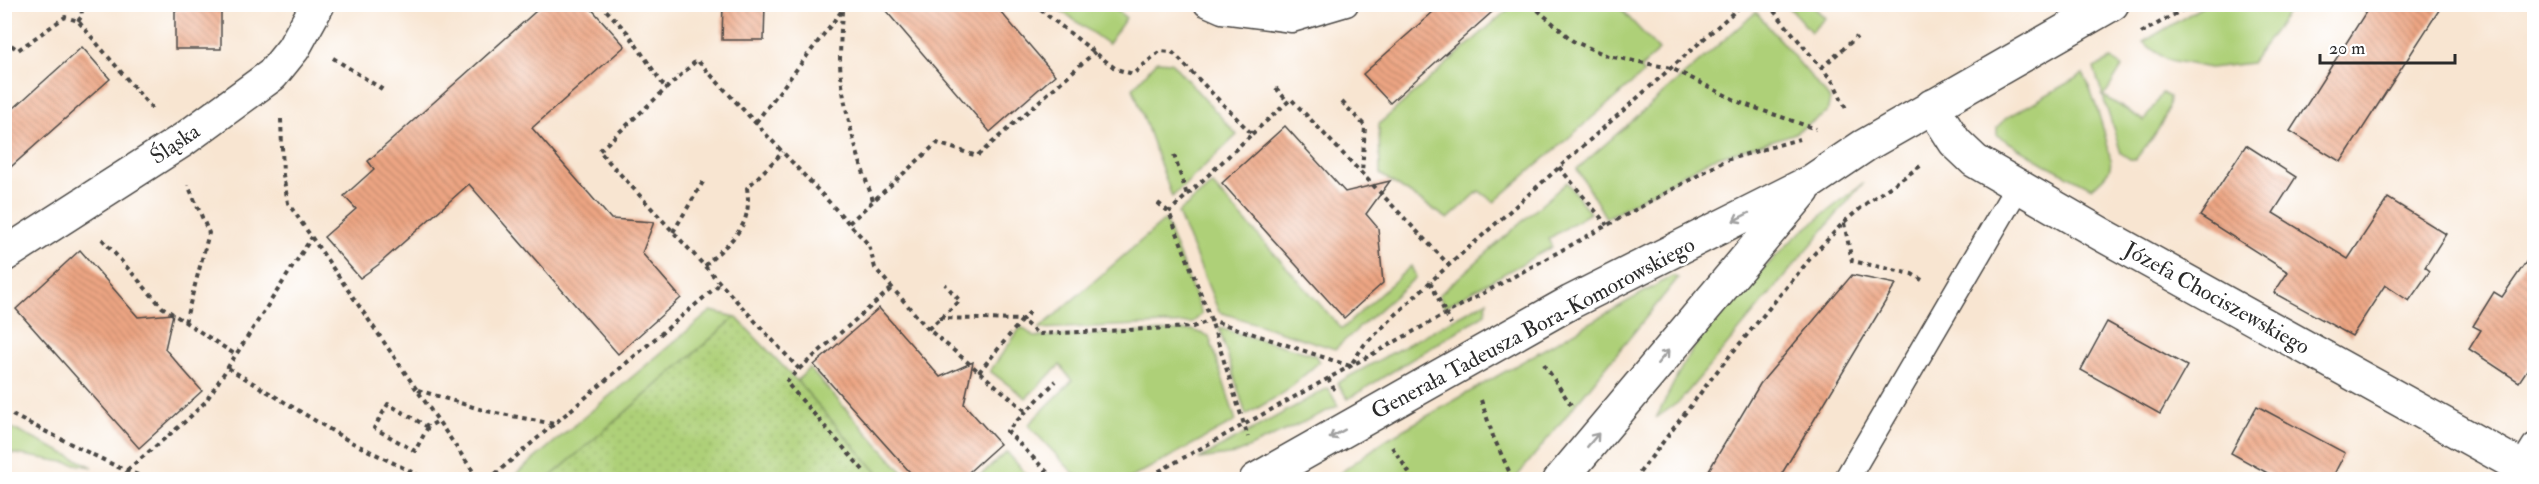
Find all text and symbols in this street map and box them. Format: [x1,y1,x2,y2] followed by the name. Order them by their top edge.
[2320,27,2455,65] scale bar
[2329,37,2365,60] text: 20 m
[145,117,206,171] street label: Śląska
[1733,211,1751,223] one-way arrow
[1366,231,1700,425] street label: Generała Tadeusza Bora-Komorowskiego
[2118,235,2315,361] street label: Józefa Chociszewskiego
[1656,350,1670,365] one-way arrow
[1329,428,1346,440] one-way arrow
[1586,433,1599,449] one-way arrow

